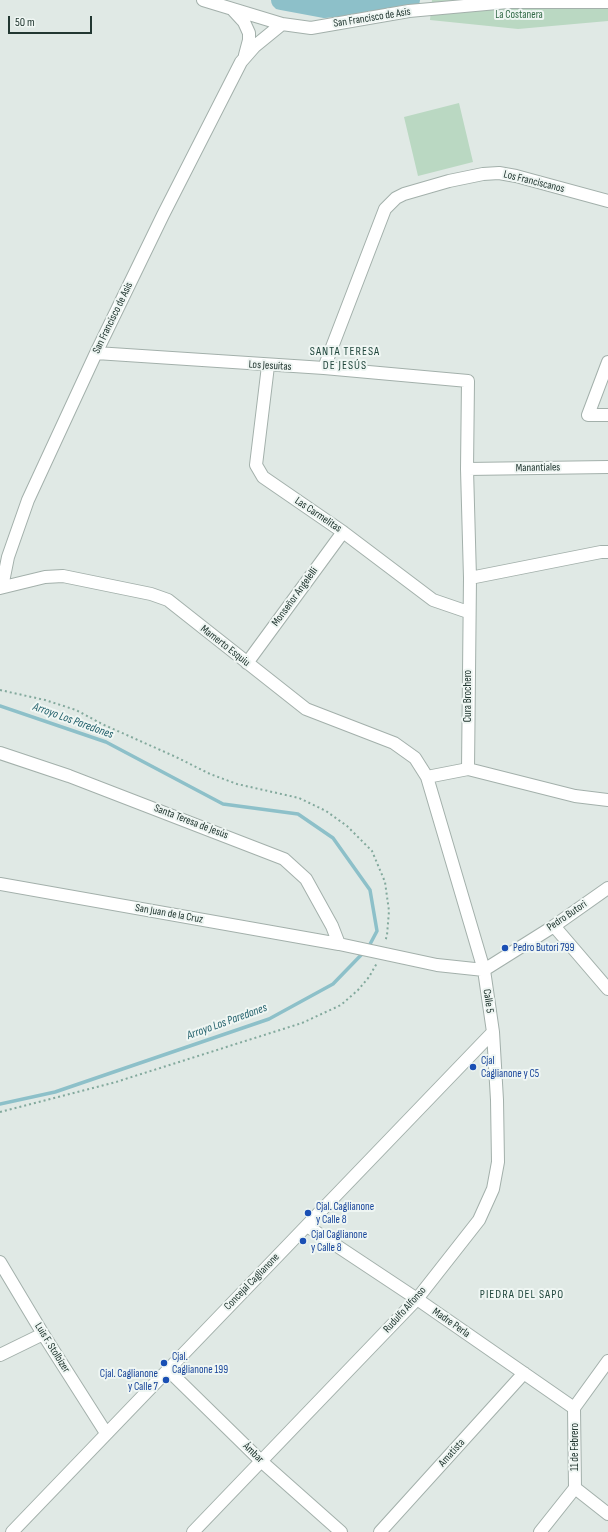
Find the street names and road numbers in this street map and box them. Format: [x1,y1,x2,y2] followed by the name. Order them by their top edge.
[332,5,412,31] street label: San Francisco de Asis
[502,168,566,196] street label: Los Franciscanos
[90,280,136,356] street label: San Francisco de Asis
[248,358,292,374] street label: Los Jesuitas
[516,461,560,475] street label: Manantiales
[292,494,344,536] street label: Las Carmelitas
[269,565,321,629] street label: Monseñor Angelelli
[198,623,252,669] street label: Mamerto Esquiu
[461,670,475,722] street label: Cura Brochero
[152,802,230,842] street label: Santa Teresa de Jesús
[544,898,590,934] street label: Pedro Butori
[134,902,204,926] street label: San Juan de la Cruz
[480,988,496,1014] street label: Calle 5
[222,1251,282,1313] street label: Concejal Caglianone
[381,1284,429,1336] street label: Rudulfo Alfonso
[430,1305,472,1341] street label: Madre Perla
[32,1321,72,1375] street label: Luis F. Stolbizer
[568,1423,582,1471] street label: 11 de Febrero
[436,1436,468,1470] street label: Amatista
[240,1440,266,1466] street label: Ámbar

